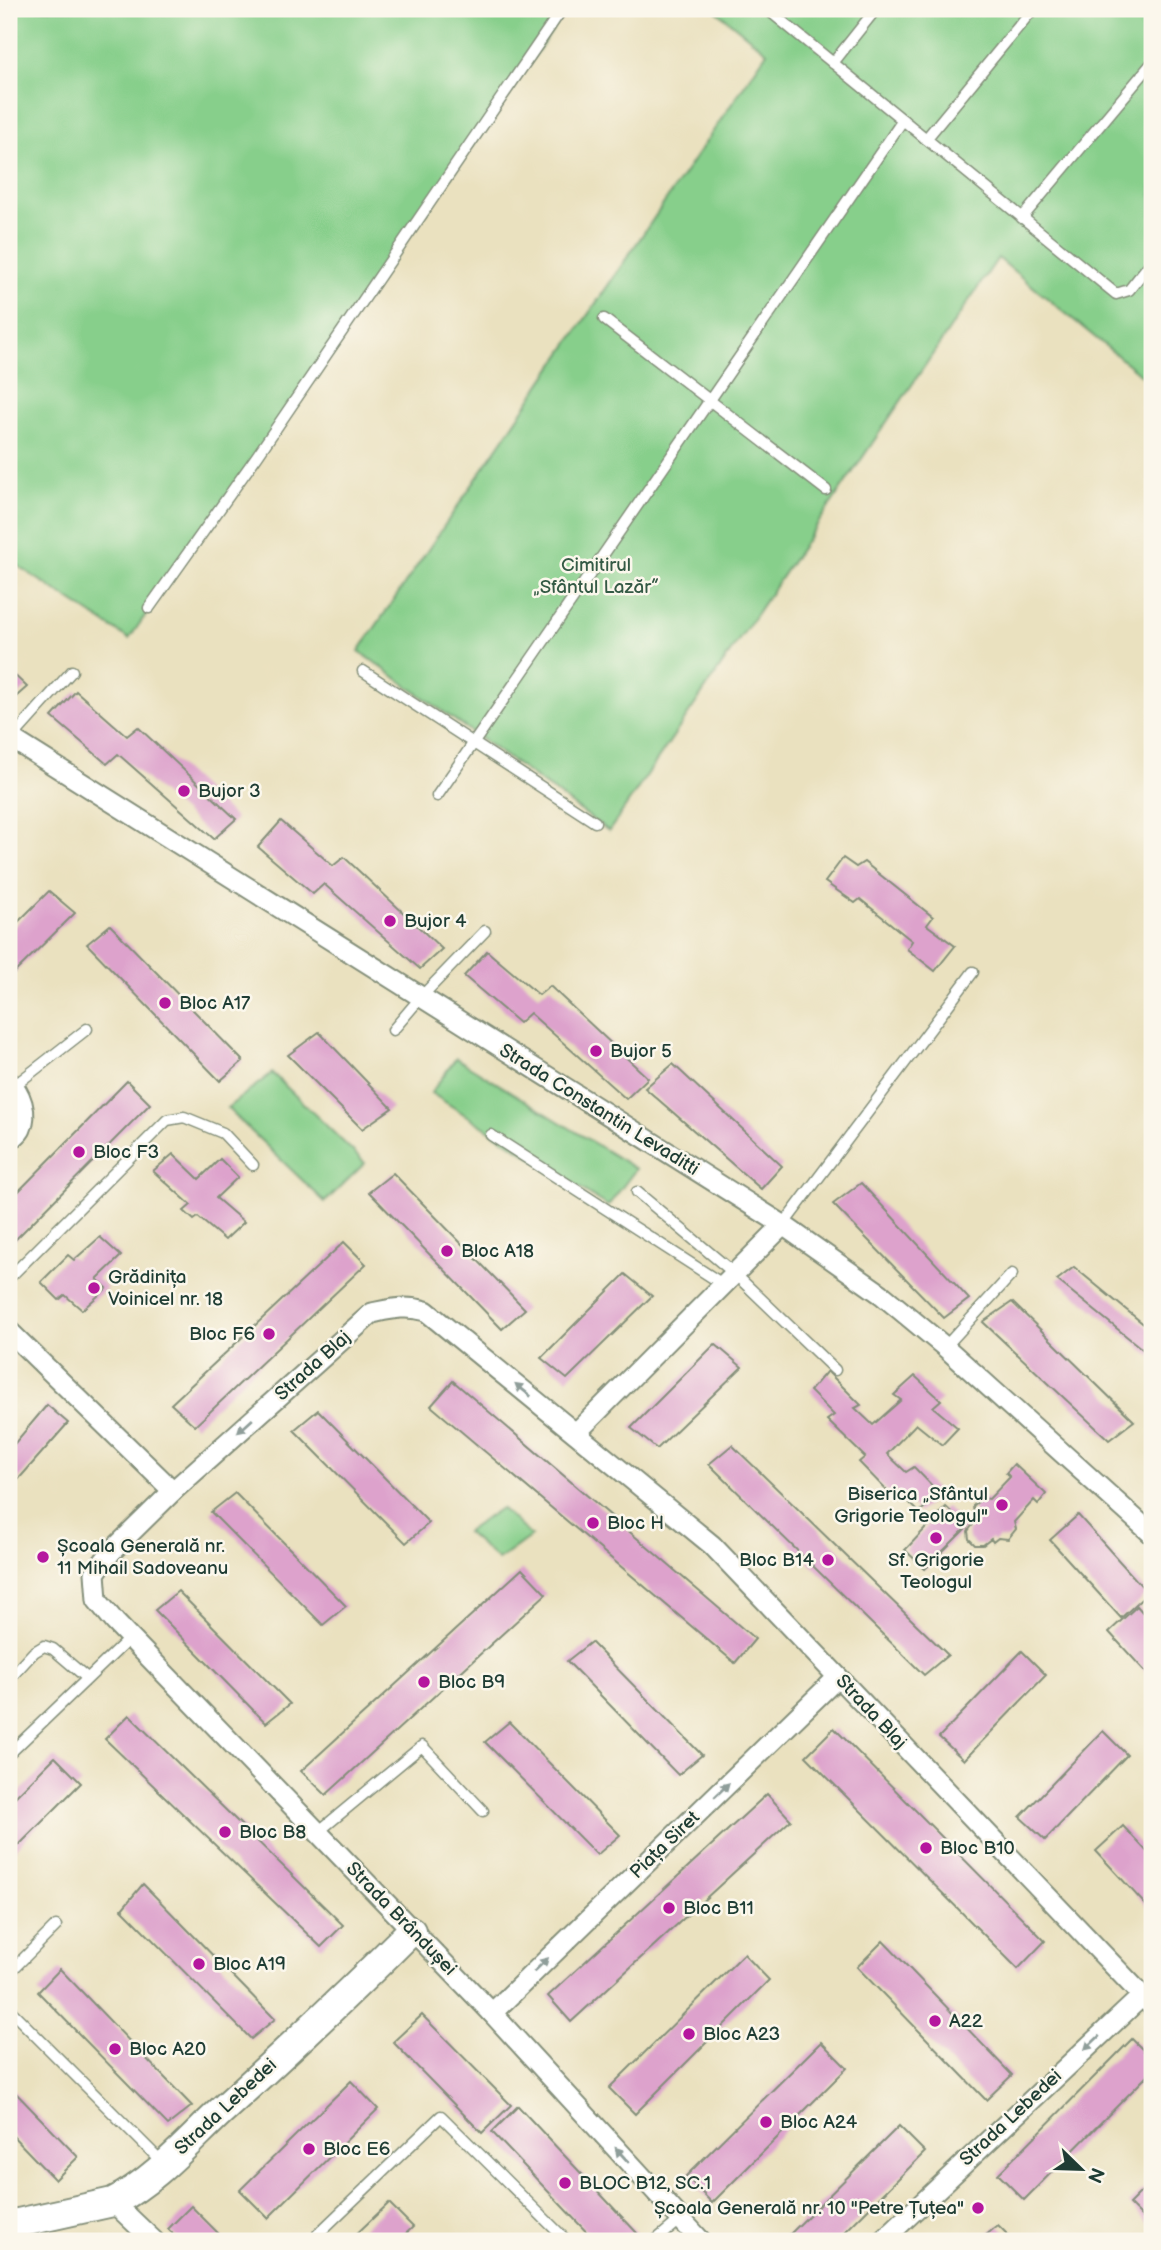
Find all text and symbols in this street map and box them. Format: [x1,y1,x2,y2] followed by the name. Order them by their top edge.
[533,554,659,599] park label: Cimitirul „Sfântul Lazăr”
[198,780,261,803] place label: Bujor 3
[176,783,192,799] marker: Bujor 3
[404,910,467,933] place label: Bujor 4
[382,913,398,929] marker: Bujor 4
[179,992,251,1015] place label: Bloc A17
[157,995,173,1011] marker: Bloc A17
[495,1039,703,1181] street label: Strada Constantin Levaditti
[610,1040,672,1063] place label: Bujor 5
[588,1043,604,1059] marker: Bujor 5
[93,1141,159,1164] place label: Bloc F3
[71,1144,87,1160] marker: Bloc F3
[461,1240,534,1263] place label: Bloc A18
[439,1243,455,1259] marker: Bloc A18
[108,1266,223,1311] place label: Grădinița Voinicel nr. 18
[86,1280,102,1296] marker: Grădinița Voinicel nr. 18
[189,1323,255,1346] place label: Bloc F6
[261,1326,277,1342] marker: Bloc F6
[270,1326,356,1406] street label: Strada Blaj
[514,1383,531,1398] one-way arrow
[237,1418,254,1434] one-way arrow
[834,1483,988,1528] place label: Biserica „Sfântul Grigorie Teologul"
[994,1497,1010,1513] marker: Biserica „Sfântul Grigorie Teologul"
[607,1512,664,1535] place label: Bloc H
[585,1515,601,1531] marker: Bloc H
[928,1530,944,1546] marker: Sf. Grigorie Teologul
[57,1535,228,1580] place label: Școala Generală nr. 11 Mihail Sadoveanu
[35,1549,51,1565] marker: Școala Generală nr. 11 Mihail Sadoveanu
[739,1549,814,1572] place label: Bloc B14
[888,1549,984,1594] place label: Sf. Grigorie Teologul
[820,1552,836,1568] marker: Bloc B14
[831,1670,911,1754] street label: Strada Blaj
[438,1671,505,1694] place label: Bloc B9
[416,1674,432,1690] marker: Bloc B9
[713,1782,730,1798] one-way arrow
[625,1806,705,1884] street label: Piața Siret
[239,1821,306,1844] place label: Bloc B8
[217,1824,233,1840] marker: Bloc B8
[940,1837,1015,1860] place label: Bloc B10
[918,1840,934,1856] marker: Bloc B10
[341,1857,461,1981] street label: Strada Brândușei
[683,1897,754,1920] place label: Bloc B11
[661,1900,677,1916] marker: Bloc B11
[213,1953,286,1976] place label: Bloc A19
[191,1956,207,1972] marker: Bloc A19
[533,1957,550,1974] one-way arrow
[949,2010,984,2033] place label: A22
[927,2013,943,2029] marker: A22
[703,2023,780,2046] place label: Bloc A23
[681,2026,697,2042] marker: Bloc A23
[1083,2035,1100,2052] one-way arrow
[129,2038,206,2061] place label: Bloc A20
[107,2041,123,2057] marker: Bloc A20
[170,2054,282,2160] street label: Strada Lebedei
[955,2065,1067,2171] street label: Strada Lebedei
[780,2111,858,2134] place label: Bloc A24
[758,2114,774,2130] marker: Bloc A24
[1046,2134,1116,2204] north arrow
[323,2138,390,2161] place label: Bloc E6
[301,2141,317,2157] marker: Bloc E6
[614,2147,630,2164] one-way arrow
[1082,2164,1109,2186] text: N
[579,2172,711,2195] place label: BLOC B12, SC.1
[557,2175,573,2191] marker: BLOC B12, SC.1
[654,2197,964,2220] place label: Școala Generală nr. 10 "Petre Țuțea"
[970,2200,986,2216] marker: Școala Generală nr. 10 "Petre Țuțea"

